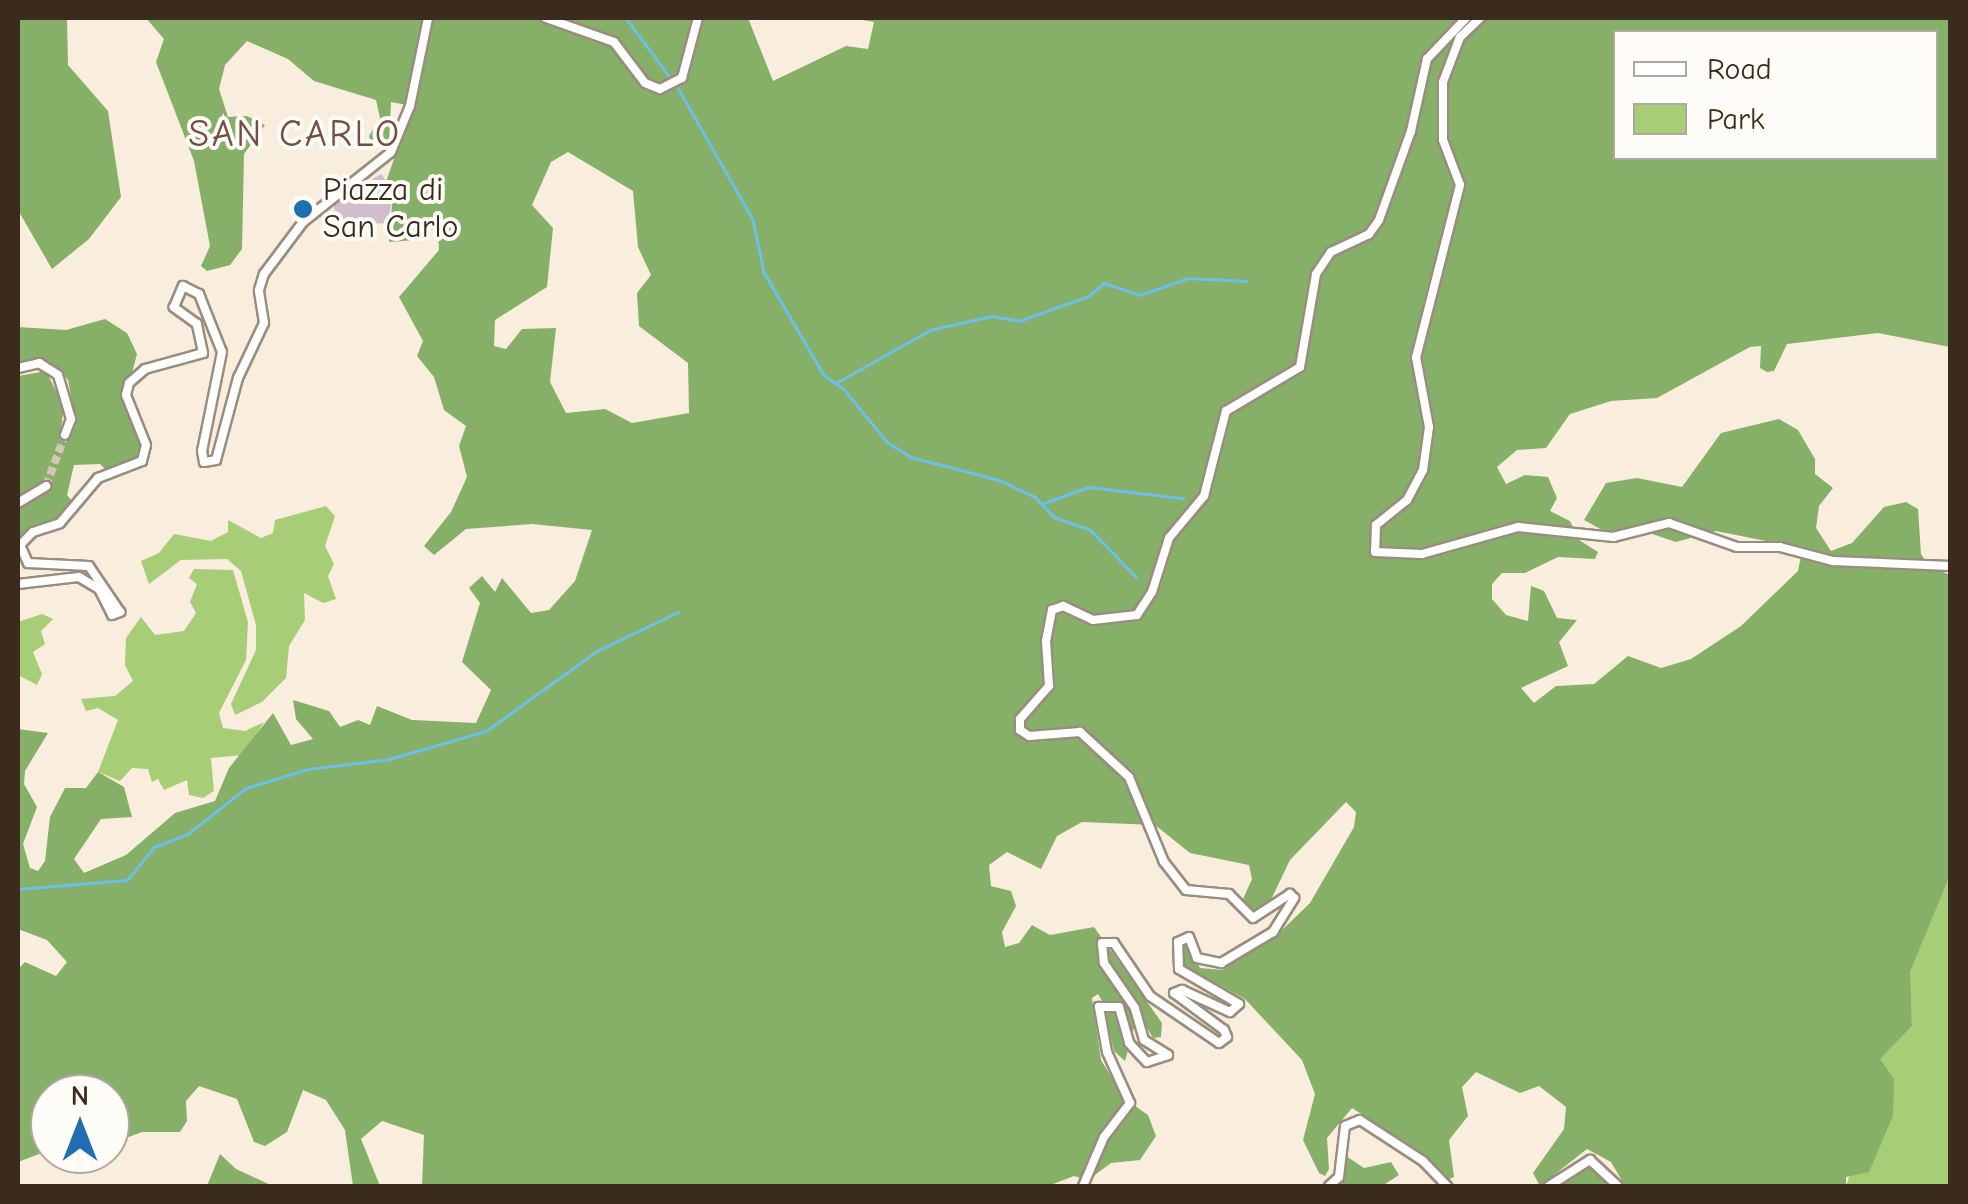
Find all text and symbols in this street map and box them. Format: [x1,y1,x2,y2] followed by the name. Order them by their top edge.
[1613,30,1938,160] legend
[1707,52,1772,87] text: Road
[1707,102,1764,137] text: Park
[188,112,402,158] district label: SAN CARLO
[323,172,458,247] place label: Piazza di San Carlo
[292,198,314,220] marker: Piazza di San Carlo
[30,1074,130,1174] north arrow
[71,1080,89,1112] text: N

